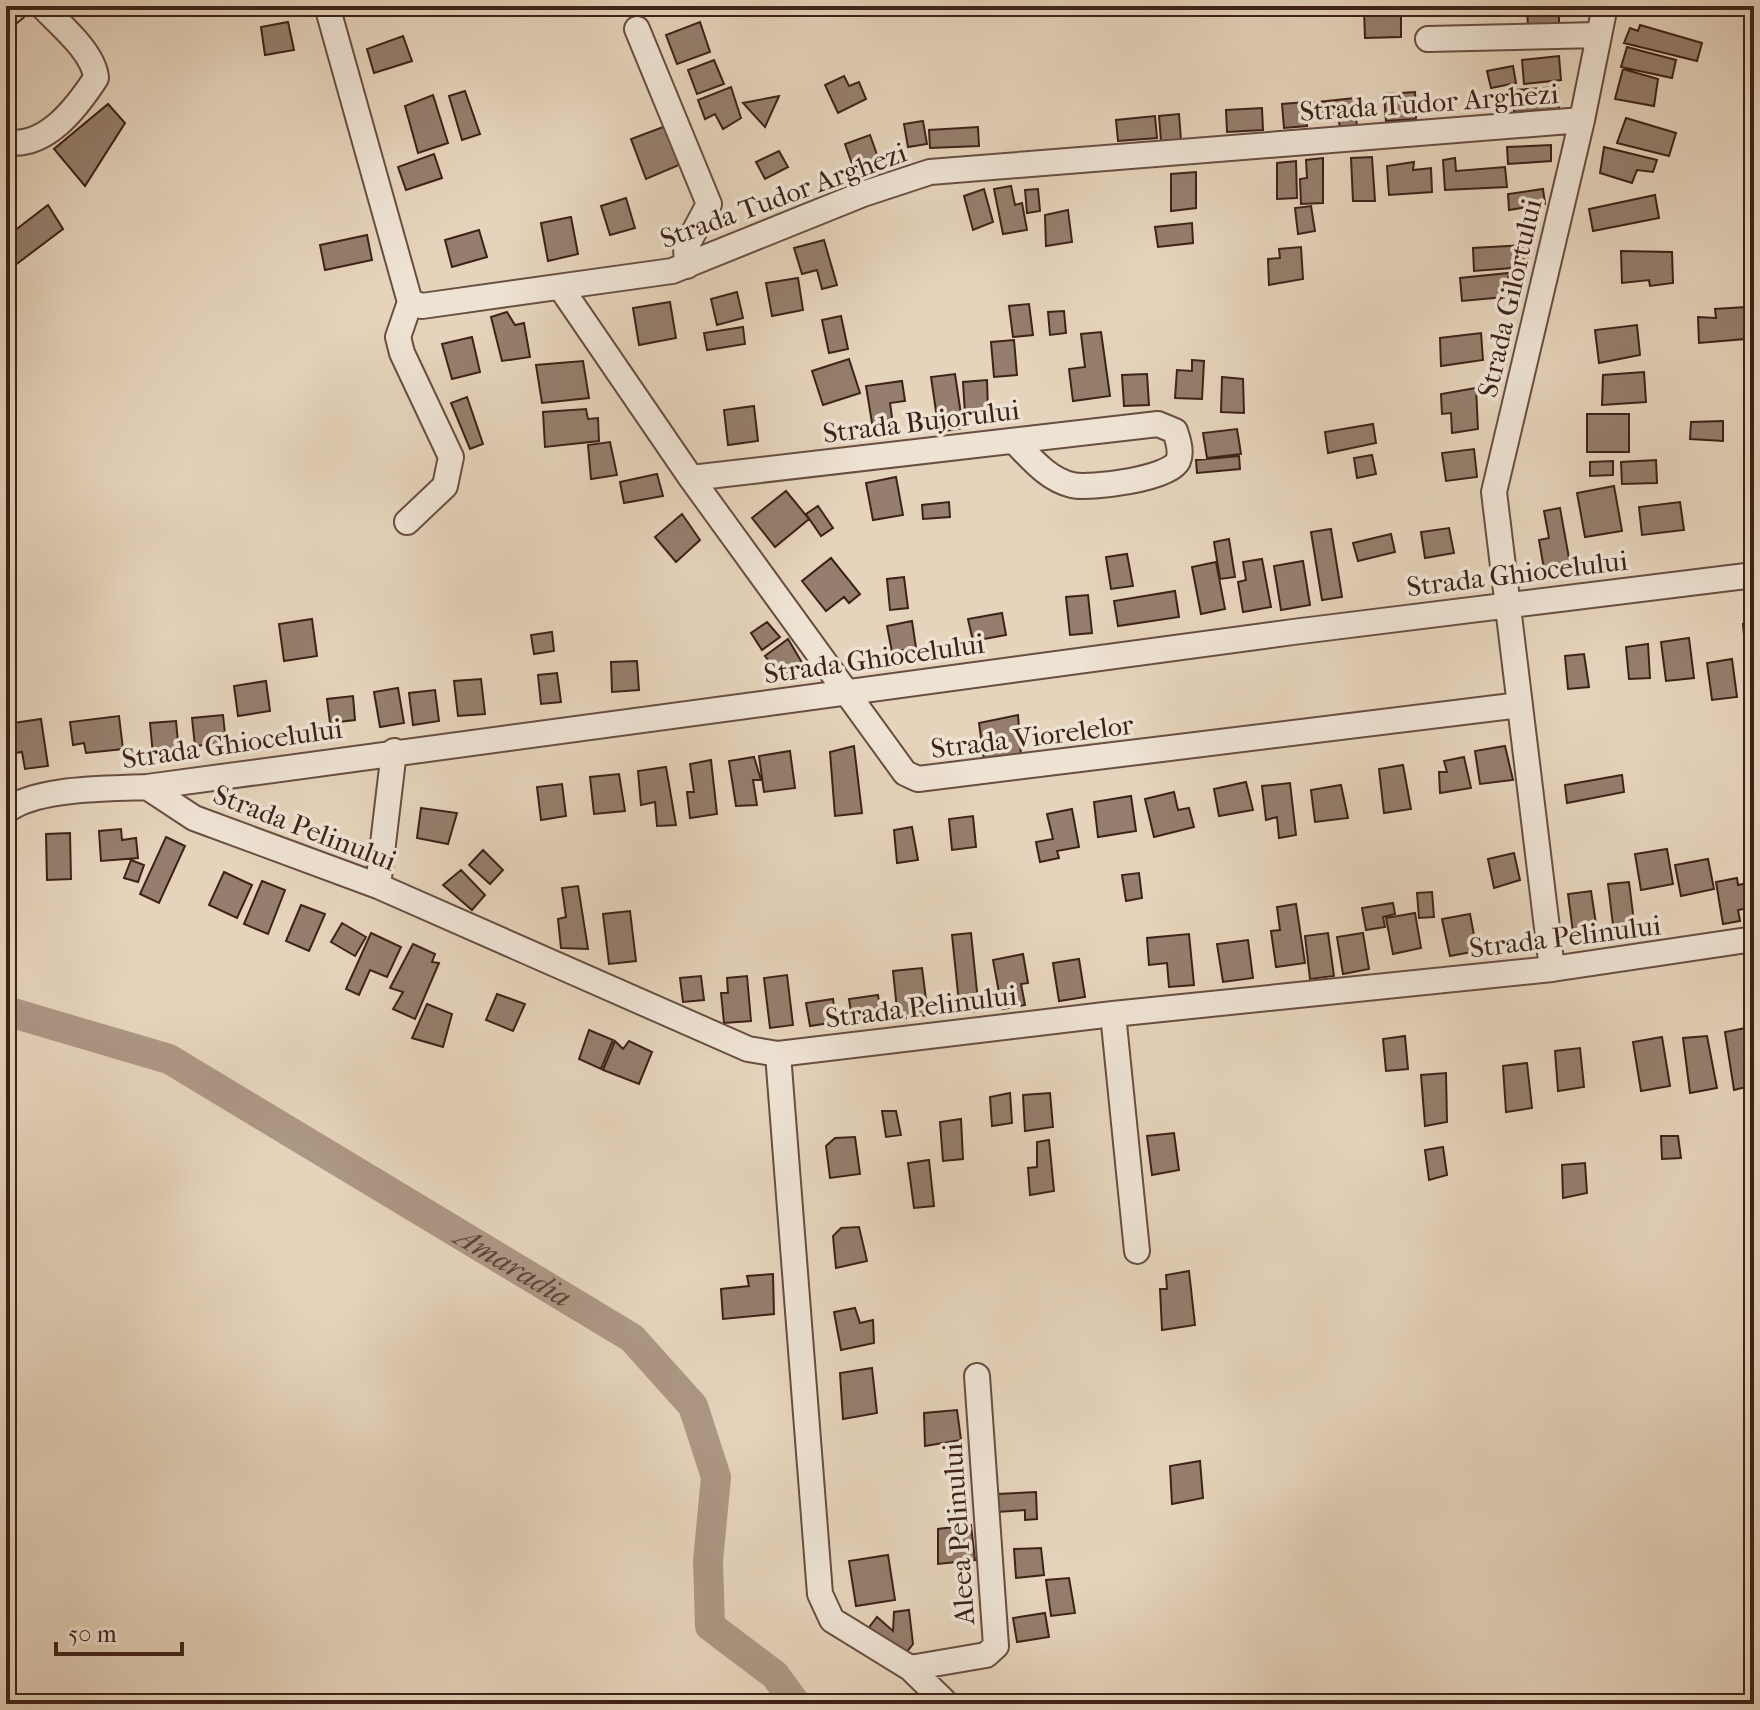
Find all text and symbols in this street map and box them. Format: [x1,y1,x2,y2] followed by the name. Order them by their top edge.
[1298,77,1560,128] street label: Strada Tudor Arghezi
[656,136,911,255] street label: Strada Tudor Arghezi
[1471,196,1548,401] street label: Strada Gilortului
[821,393,1021,450] street label: Strada Bujorului
[1405,544,1629,603] street label: Strada Ghiocelului
[762,627,987,690] street label: Strada Ghiocelului
[929,708,1135,765] street label: Strada Viorelelor
[120,712,345,775] street label: Strada Ghiocelului
[209,777,401,877] street label: Strada Pelinului
[1467,908,1663,965] street label: Strada Pelinului
[823,978,1019,1035] street label: Strada Pelinului
[446,1217,577,1315] water label: Amaradia
[936,1442,981,1627] street label: Aleea Pelinului
[56,1606,182,1656] scale bar
[68,1620,117,1648] text: 50 m

